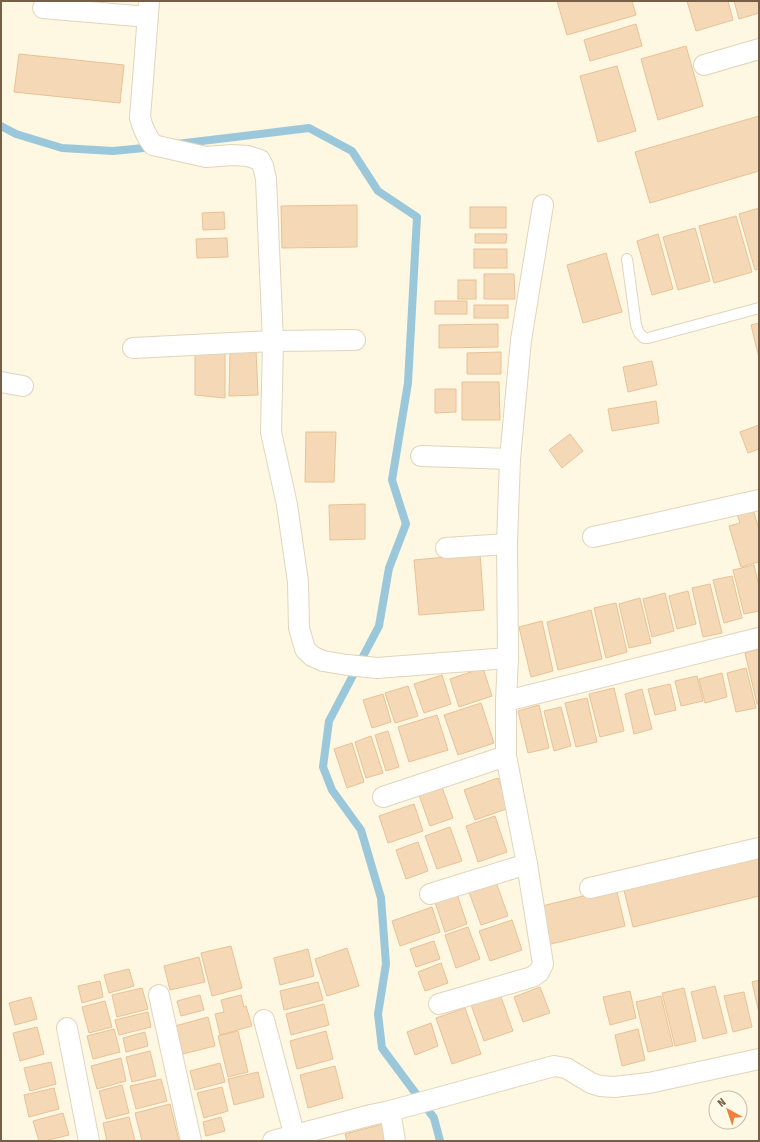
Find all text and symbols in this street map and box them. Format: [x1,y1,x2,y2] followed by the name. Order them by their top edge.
[708,1090,748,1130] north arrow
[715,1096,729,1110] text: N

